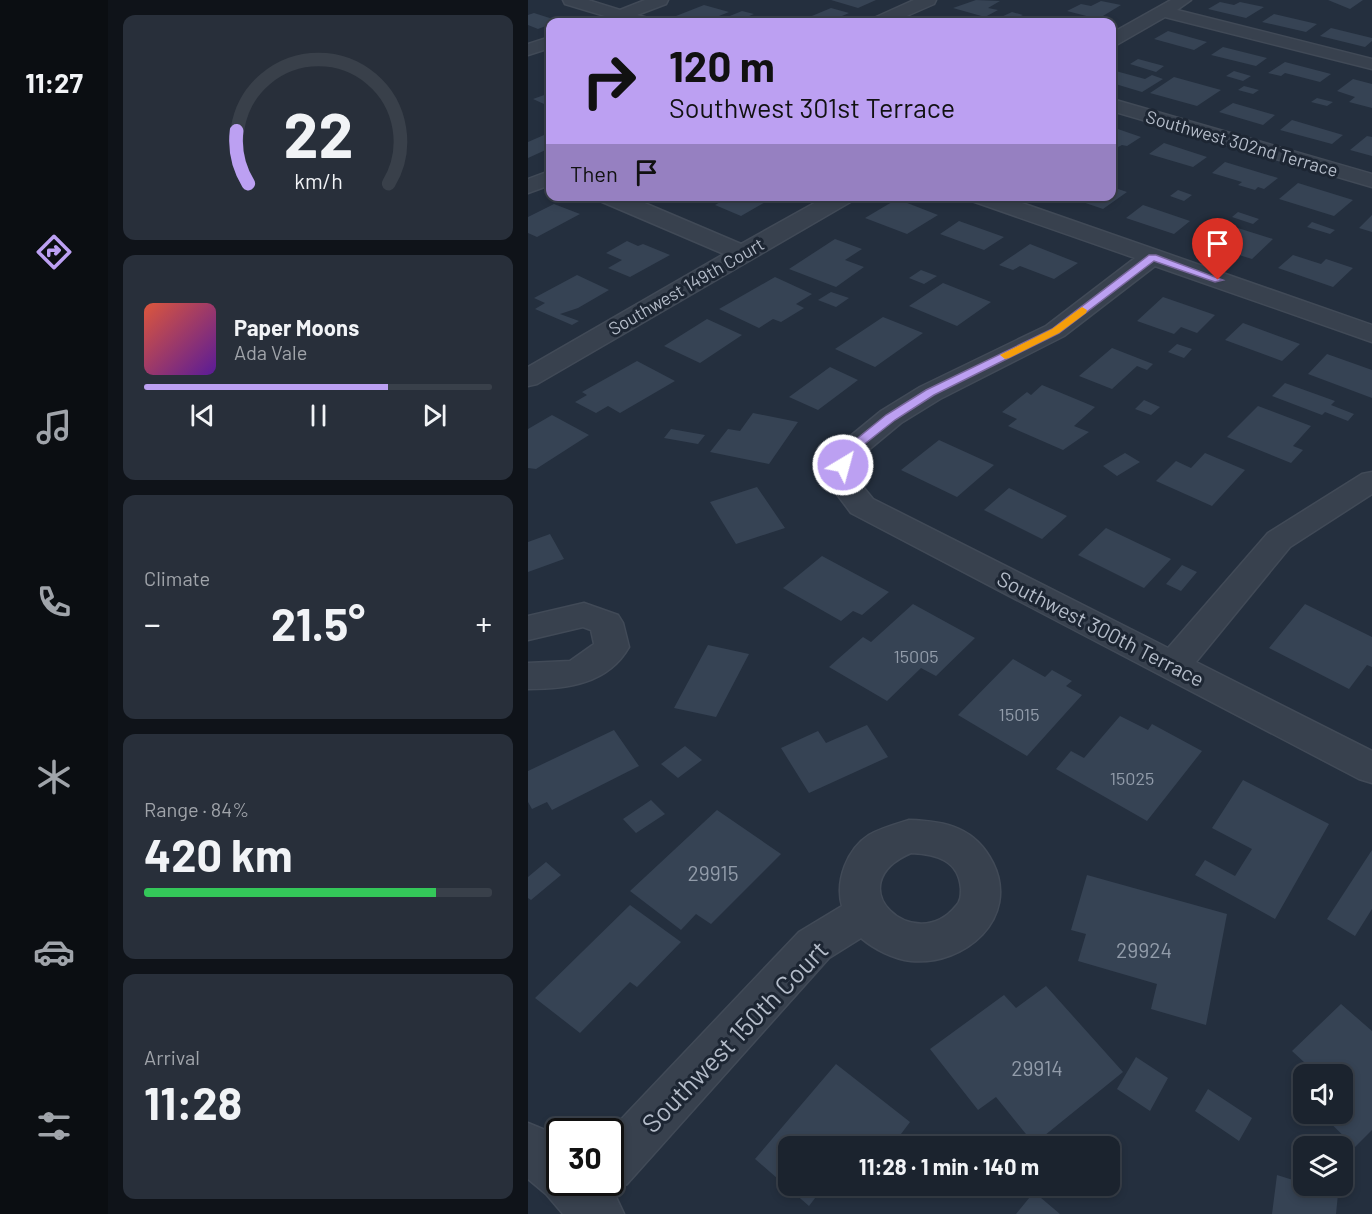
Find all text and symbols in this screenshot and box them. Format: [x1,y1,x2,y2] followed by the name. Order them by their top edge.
[669,40,775,90] text: 120 m
[570,42,648,120] icon: right
[25,66,83,98] text: 11:27
[669,91,955,123] text: Southwest 301st Terrace
[283,97,353,171] text: 22
[1143,105,1341,181] street label: Southwest 302nd Terrace
[630,156,663,189] icon: arrive
[570,160,618,186] text: Then
[294,169,342,194] text: km/h
[1192,218,1243,280] pin
[1201,227,1234,260] icon: arrive
[33,231,75,273] icon: directions
[604,232,768,340] street label: Southwest 149th Court
[234,314,359,340] text: Paper Moons
[234,340,307,364] text: Ada Vale
[186,399,219,432] icon: previous
[302,399,335,432] icon: pause
[418,399,451,432] icon: next
[33,406,75,448] icon: music
[811,433,875,497] position arrow
[993,565,1209,691] street label: Southwest 300th Terrace
[144,566,210,590] text: Climate
[33,581,75,623] icon: phone
[271,596,365,650] text: 21.5°
[144,603,161,643] text: −
[476,603,492,643] text: +
[893,645,939,667] house number: 15005
[999,703,1039,725] house number: 15015
[33,756,75,798] icon: climate
[1110,767,1154,789] house number: 15025
[144,797,249,821] text: Range · 84%
[144,827,293,881] text: 420 km
[688,860,738,885] house number: 29915
[33,931,75,973] icon: car
[634,934,834,1138] street label: Southwest 150th Court
[1116,937,1172,962] house number: 29924
[144,1045,200,1069] text: Arrival
[1011,1055,1063,1080] house number: 29914
[1293,1064,1353,1196] map controls
[1293,1064,1353,1124] button: sound
[144,1075,242,1129] text: 11:28
[33,1105,75,1147] icon: filters
[546,1118,624,1196] speed limit sign: 30
[1293,1136,1353,1196] button: layers
[859,1153,1039,1179] text: 11:28 · 1 min · 140 m

